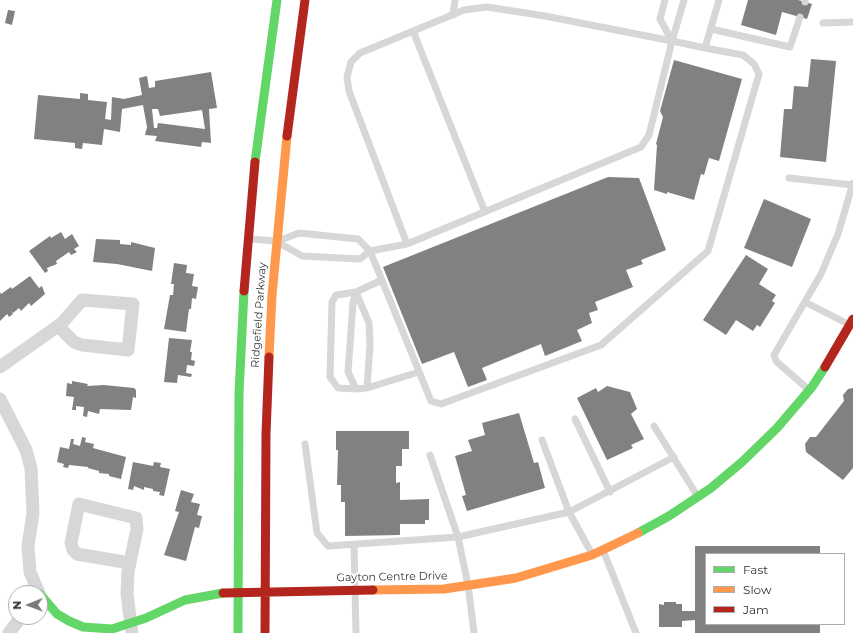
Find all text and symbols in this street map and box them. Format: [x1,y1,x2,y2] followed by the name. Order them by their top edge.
[249,262,269,368] street label: Ridgefield Parkway
[705,553,845,625] legend
[743,562,768,577] text: Fast
[336,569,448,585] street label: Gayton Centre Drive
[743,582,772,597] text: Slow
[8,585,48,625] north arrow
[10,601,24,610] text: N
[743,602,769,617] text: Jam

